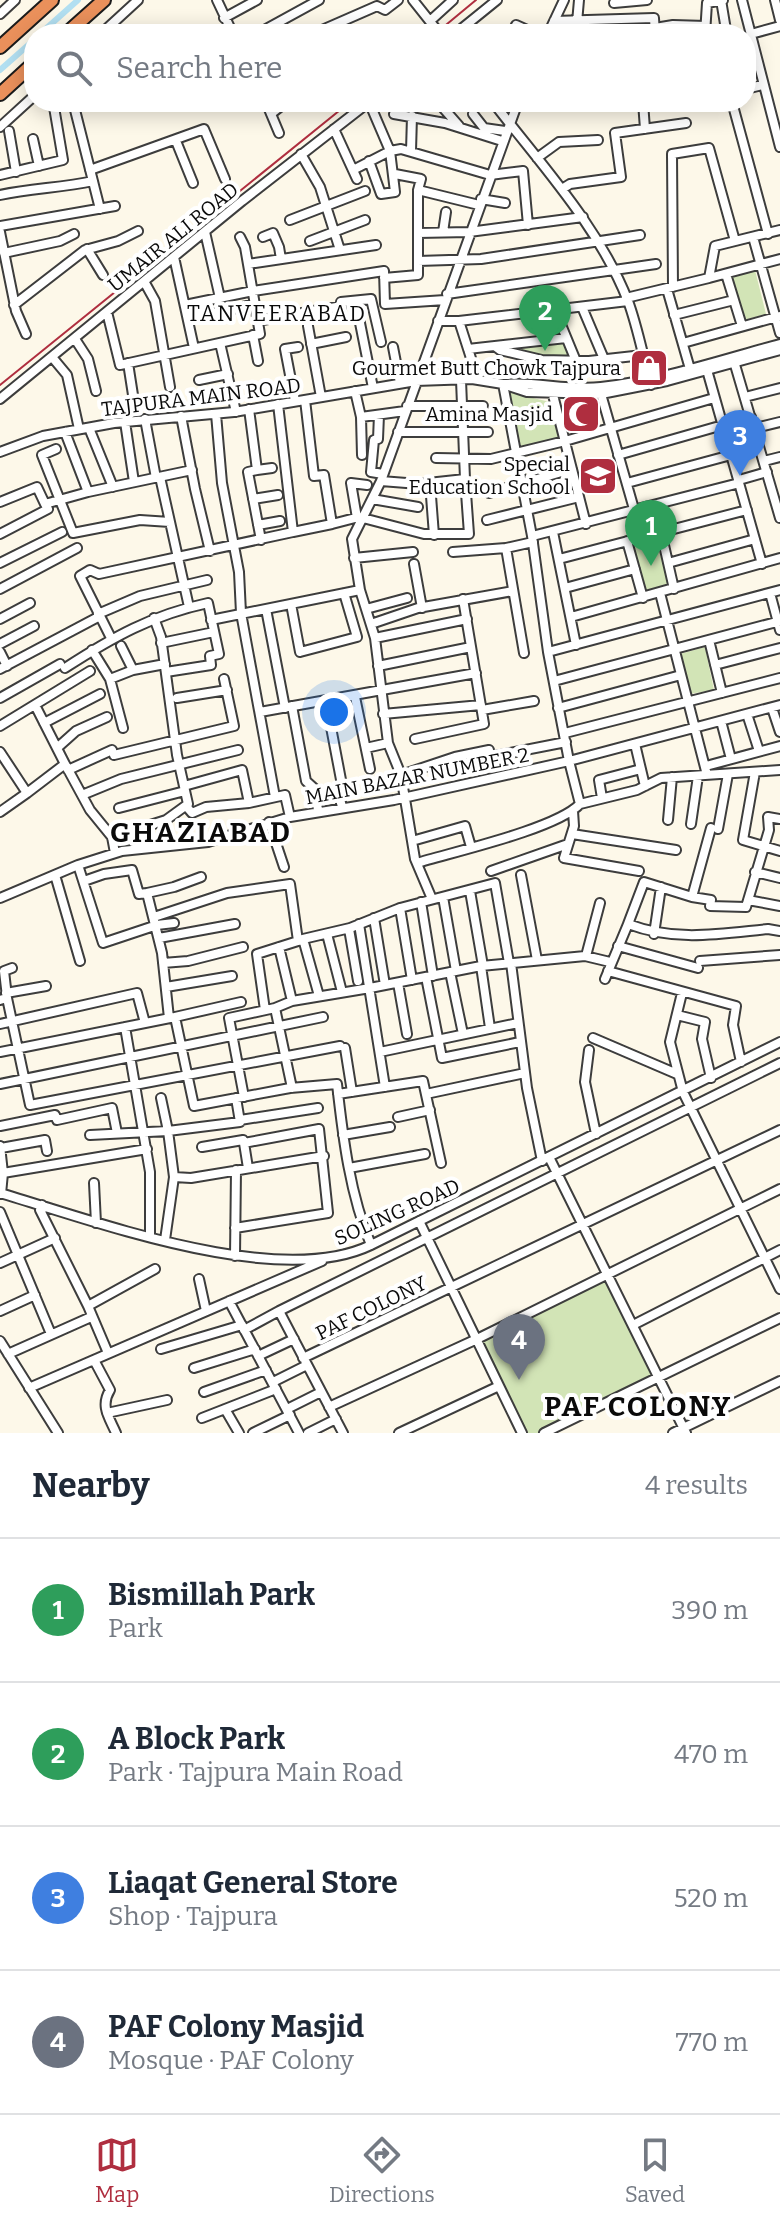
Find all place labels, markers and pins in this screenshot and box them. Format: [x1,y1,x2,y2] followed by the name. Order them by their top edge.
[519,285,571,351] pin: 2
[628,347,670,389] shop icon: Gourmet Butt Chowk Tajpura
[352,356,621,381] place label: Gourmet Butt Chowk Tajpura
[560,393,602,435] mosque icon: Amina Masjid
[425,402,553,427] place label: Amina Masjid
[714,410,766,476] pin: 3
[409,452,570,499] place label: Special Education School
[577,455,619,497] school or university icon: Special Education School
[625,500,677,566] pin: 1
[493,1314,545,1380] pin: 4

